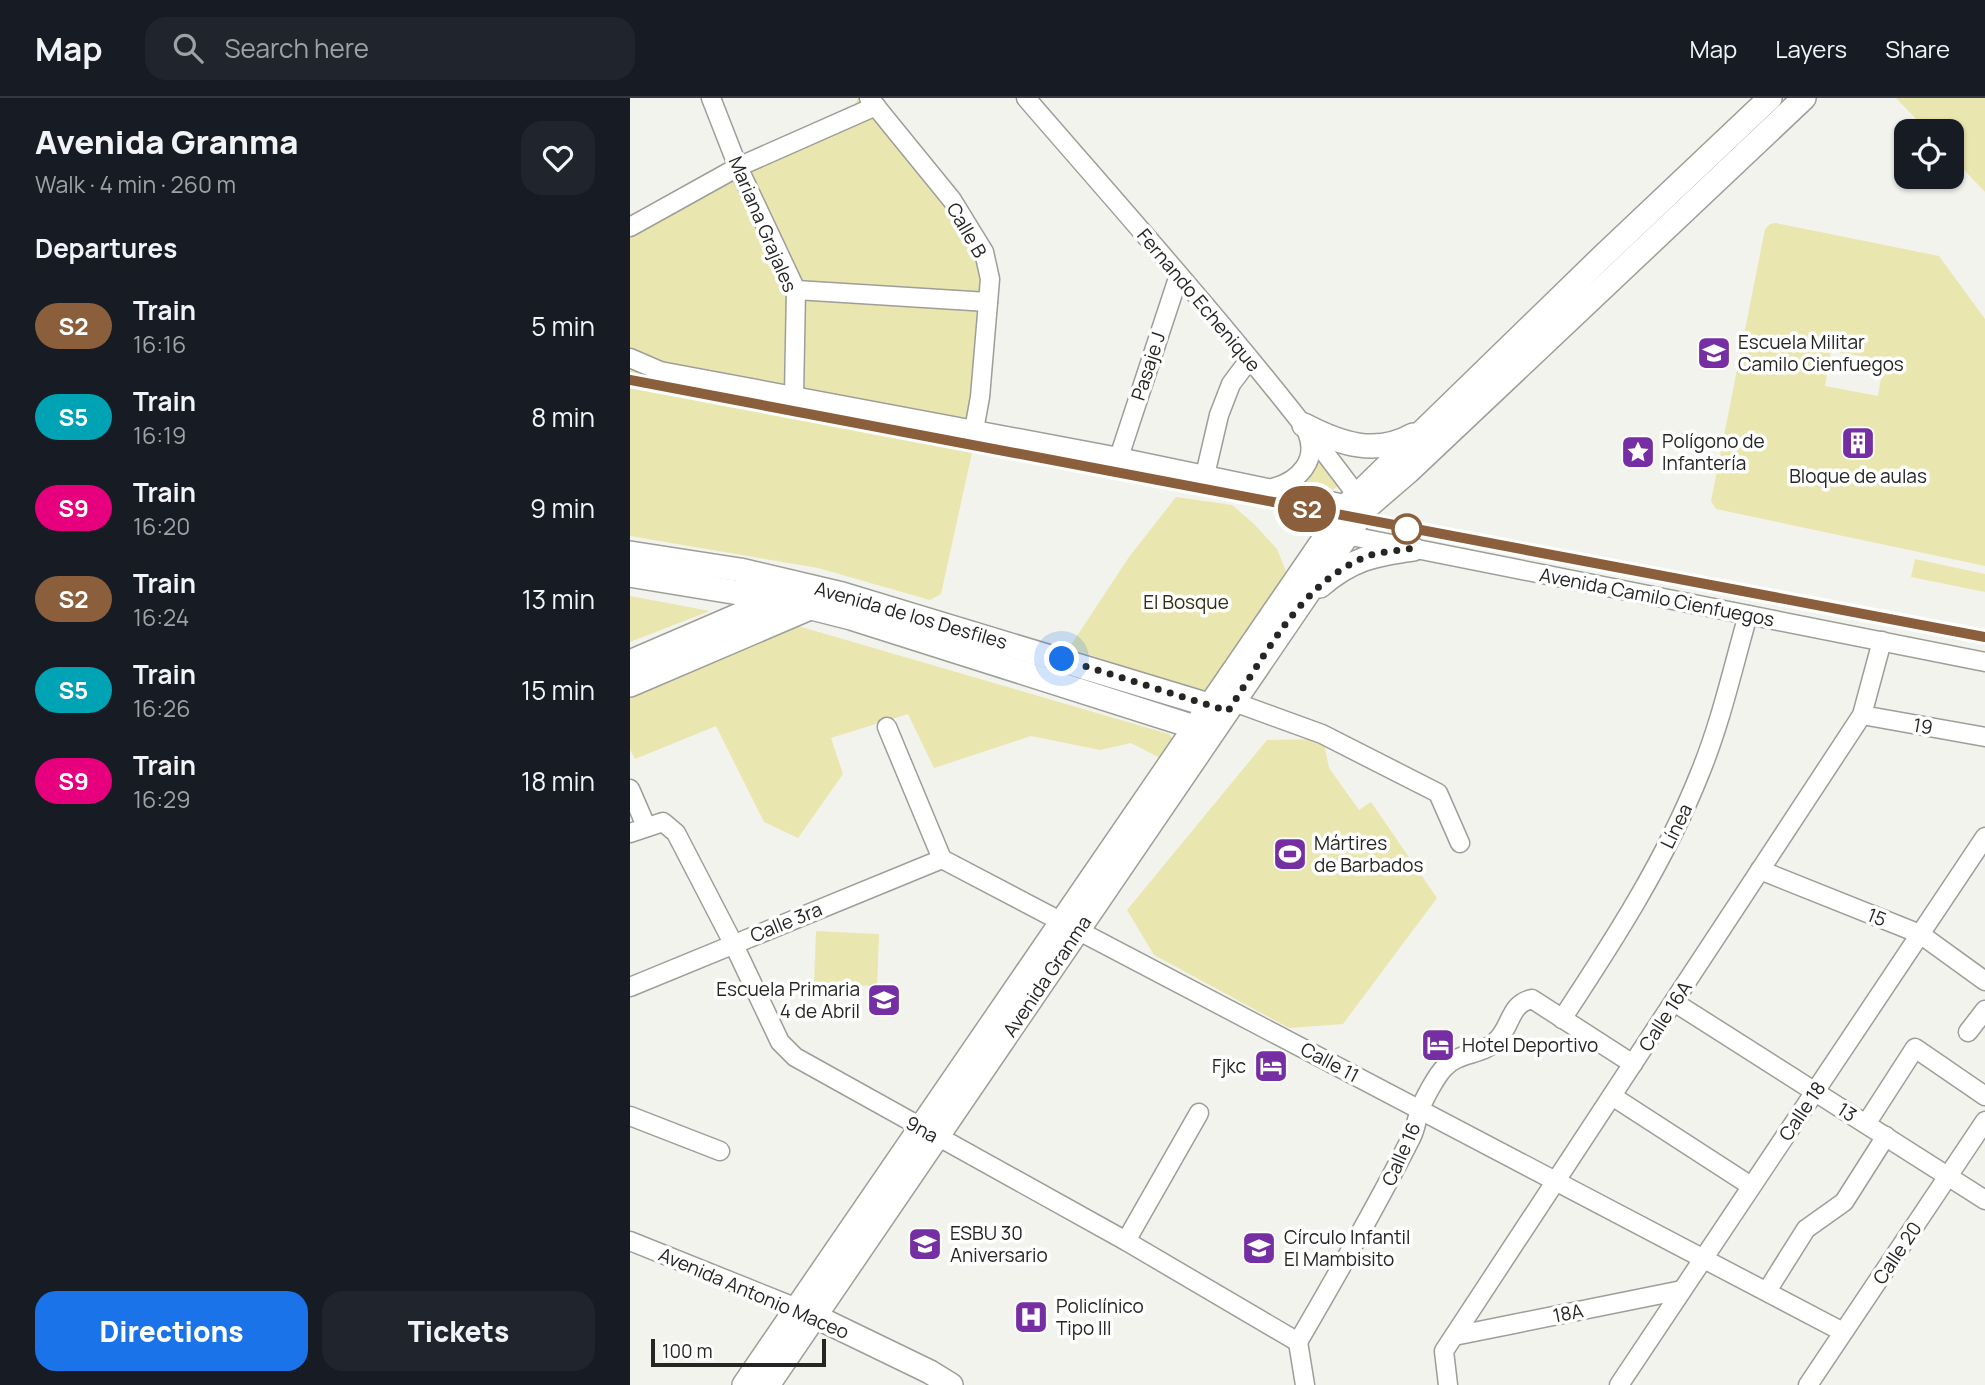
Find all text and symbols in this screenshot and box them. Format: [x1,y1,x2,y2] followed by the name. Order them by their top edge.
[145,17,635,80] search box
[35,26,103,71] text: Map
[169,29,207,67] icon: search
[225,30,369,66] text: Search here
[1690,32,1737,65] text: Map
[1775,32,1847,65] text: Layers
[1885,32,1950,65] text: Share
[35,119,299,164] text: Avenida Granma
[1894,119,1964,189] map controls
[1894,119,1964,189] button: locate
[521,121,595,195] button: heart
[723,152,803,296] street label: Mariana Grajales
[35,168,236,200] text: Walk · 4 min · 260 m
[941,198,993,263] street label: Calle B
[1131,223,1267,377] street label: Fernando Echenique
[35,230,177,266] text: Departures
[133,292,196,328] text: Train
[531,308,595,344] text: 5 min
[58,309,89,342] text: S2
[133,328,186,360] text: 16:16
[1125,328,1171,404] street label: Pasaje J
[1738,329,1904,377] place label: Escuela Militar Camilo Cienfuegos
[1695,334,1733,372] school or university icon: Escuela Militar Camilo Cienfuegos
[133,383,196,419] text: Train
[531,399,595,435] text: 8 min
[59,400,88,433] text: S5
[133,419,186,451] text: 16:19
[1839,424,1877,462] building icon: Bloque de aulas
[1662,428,1765,476] place label: Polígono de Infantería
[1619,433,1657,471] place icon: Polígono de Infantería
[1789,463,1927,489] place label: Bloque de aulas
[133,474,196,510] text: Train
[1276,486,1338,532] line badge: S2
[530,490,595,526] text: 9 min
[58,491,89,524] text: S9
[1292,492,1322,525] text: S2
[133,510,190,542] text: 16:20
[1392,514,1422,544] unlabelled marker
[1537,561,1777,633] street label: Avenida Camilo Cienfuegos
[133,565,196,601] text: Train
[812,575,1010,655] street label: Avenida de los Desfiles
[522,581,595,617] text: 13 min
[58,582,89,615] text: S2
[1143,589,1229,615] park label: El Bosque
[133,601,189,633] text: 16:24
[1044,641,1079,676] your location
[133,656,196,692] text: Train
[521,672,595,708] text: 15 min
[59,673,88,706] text: S5
[133,692,191,724] text: 16:26
[1911,712,1935,740] street label: 19
[133,747,196,783] text: Train
[521,763,595,799] text: 18 min
[58,764,89,797] text: S9
[133,783,191,815] text: 16:29
[1654,799,1698,853] street label: Línea
[1314,830,1423,878] place label: Mártires de Barbados
[1271,835,1309,873] sports icon: Mártires de Barbados
[746,896,826,948] street label: Calle 3ra
[1864,902,1890,933] street label: 15
[997,910,1097,1042] street label: Avenida Granma
[716,976,860,1024] place label: Escuela Primaria 4 de Abril
[1633,976,1697,1056] street label: Calle 16A
[865,981,903,1019] school or university icon: Escuela Primaria 4 de Abril
[1419,1026,1457,1064] hotel icon: Hotel Deportivo
[1462,1032,1598,1058] place label: Hotel Deportivo
[1296,1036,1364,1088] street label: Calle 11
[1252,1047,1290,1085] hotel icon: Fjkc
[1212,1053,1246,1079] place label: Fjkc
[1773,1076,1831,1146] street label: Calle 18
[1832,1096,1862,1128] street label: 13
[901,1109,943,1149] street label: 9na
[1375,1118,1427,1190] street label: Calle 16
[1867,1217,1927,1289] street label: Calle 20
[950,1220,1048,1268] place label: ESBU 30 Aniversario
[1284,1224,1410,1272] place label: Círculo Infantil El Mambisito
[906,1225,944,1263] school or university icon: ESBU 30 Aniversario
[1240,1229,1278,1267] school or university icon: Círculo Infantil El Mambisito
[655,1241,853,1345] street label: Avenida Antonio Maceo
[35,1291,308,1371] button: Directions
[322,1291,595,1371] button: Tickets
[1056,1293,1144,1341] place label: Policlínico Tipo III
[1551,1297,1585,1329] street label: 18A
[1012,1298,1050,1336] hospital icon: Policlínico Tipo III
[651,1336,826,1368] scale bar
[662,1338,713,1364] text: 100 m

